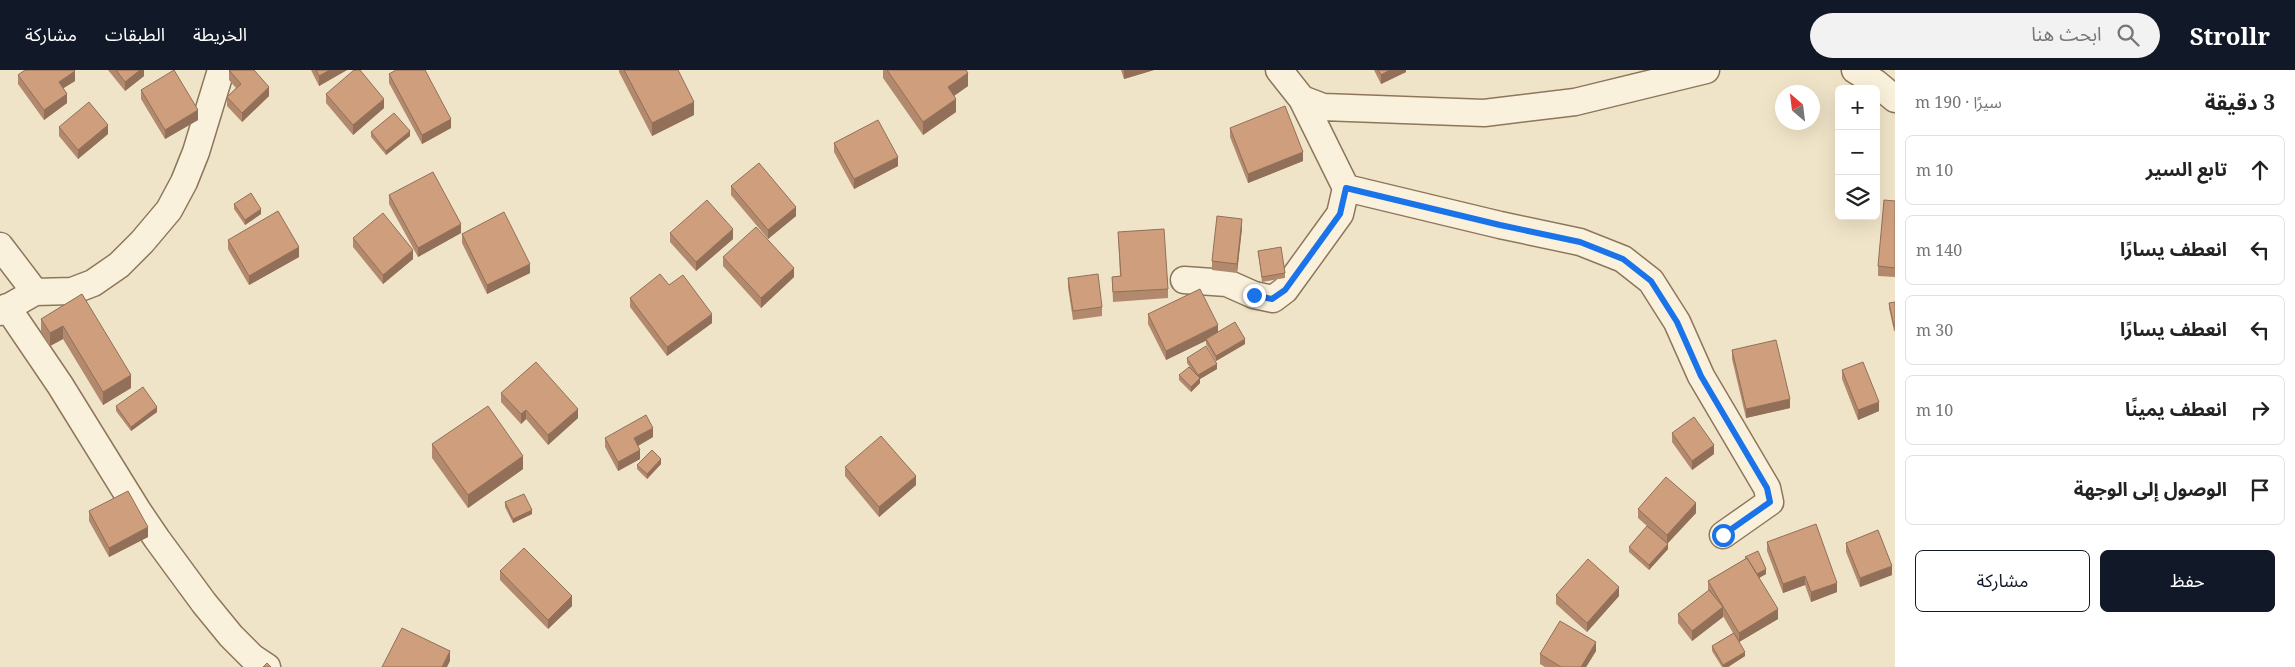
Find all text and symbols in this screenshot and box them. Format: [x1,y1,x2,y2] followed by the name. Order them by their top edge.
[1810,13,2160,58] search box
[2190,19,2270,52] text: Strollr
[2031,21,2102,47] text: ابحث هنا
[2114,21,2142,49] icon: search
[25,22,77,46] text: مشاركة
[105,22,165,46] text: الطبقات
[193,22,247,46] text: الخريطة
[1775,85,1820,130] north arrow
[1835,85,1880,220] map controls
[1835,85,1880,130] button: +
[2205,88,2275,116] text: 3 دقيقة
[1915,91,2002,113] text: سيرًا · 190 m
[1835,130,1880,175] button: −
[2146,156,2227,182] text: تابع السير
[2246,156,2274,184] icon: ahead
[1916,159,1953,181] text: 10 m
[1835,175,1880,220] button: layers
[2120,236,2227,262] text: انعطف يسارًا
[2246,236,2274,264] icon: left
[1916,239,1962,261] text: 140 m
[1243,284,1266,307] route end
[2120,316,2227,342] text: انعطف يسارًا
[2246,316,2274,344] icon: left
[1916,319,1953,341] text: 30 m
[2125,396,2227,422] text: انعطف يمينًا
[2246,396,2274,424] icon: right
[1916,399,1953,421] text: 10 m
[2074,476,2227,502] text: الوصول إلى الوجهة
[2246,476,2274,504] icon: arrive
[1712,524,1735,547] route start
[1915,550,2090,612] button: مشاركة
[2100,550,2275,612] button: حفظ

